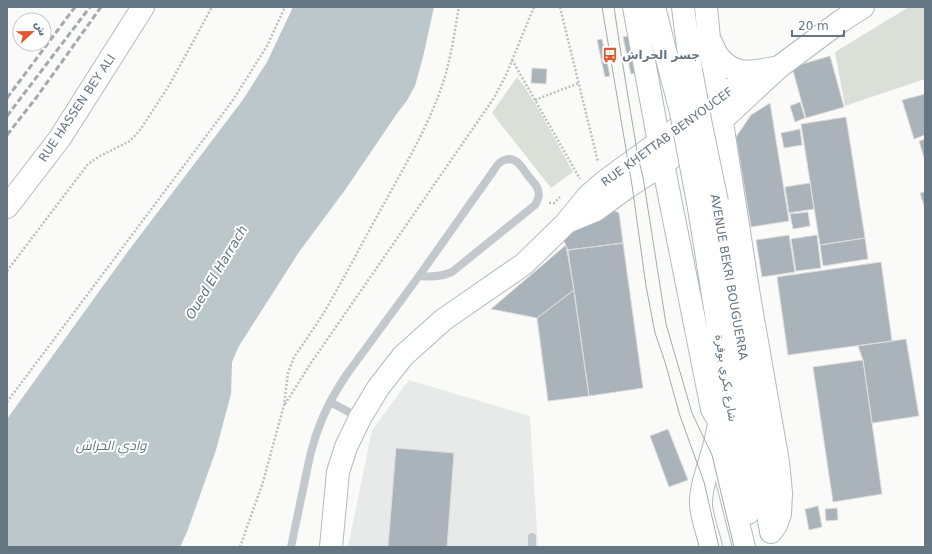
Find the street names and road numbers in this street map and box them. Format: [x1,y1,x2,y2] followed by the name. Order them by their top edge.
[36,52,118,164] street label: RUE HASSEN BEY ALI
[598,84,736,189] street label: RUE KHETTAB BENYOUCEF
[708,193,751,362] street label: AVENUE BEKRI BOUGUERRA
[711,333,740,423] street label: شارع بكري بوقرة

